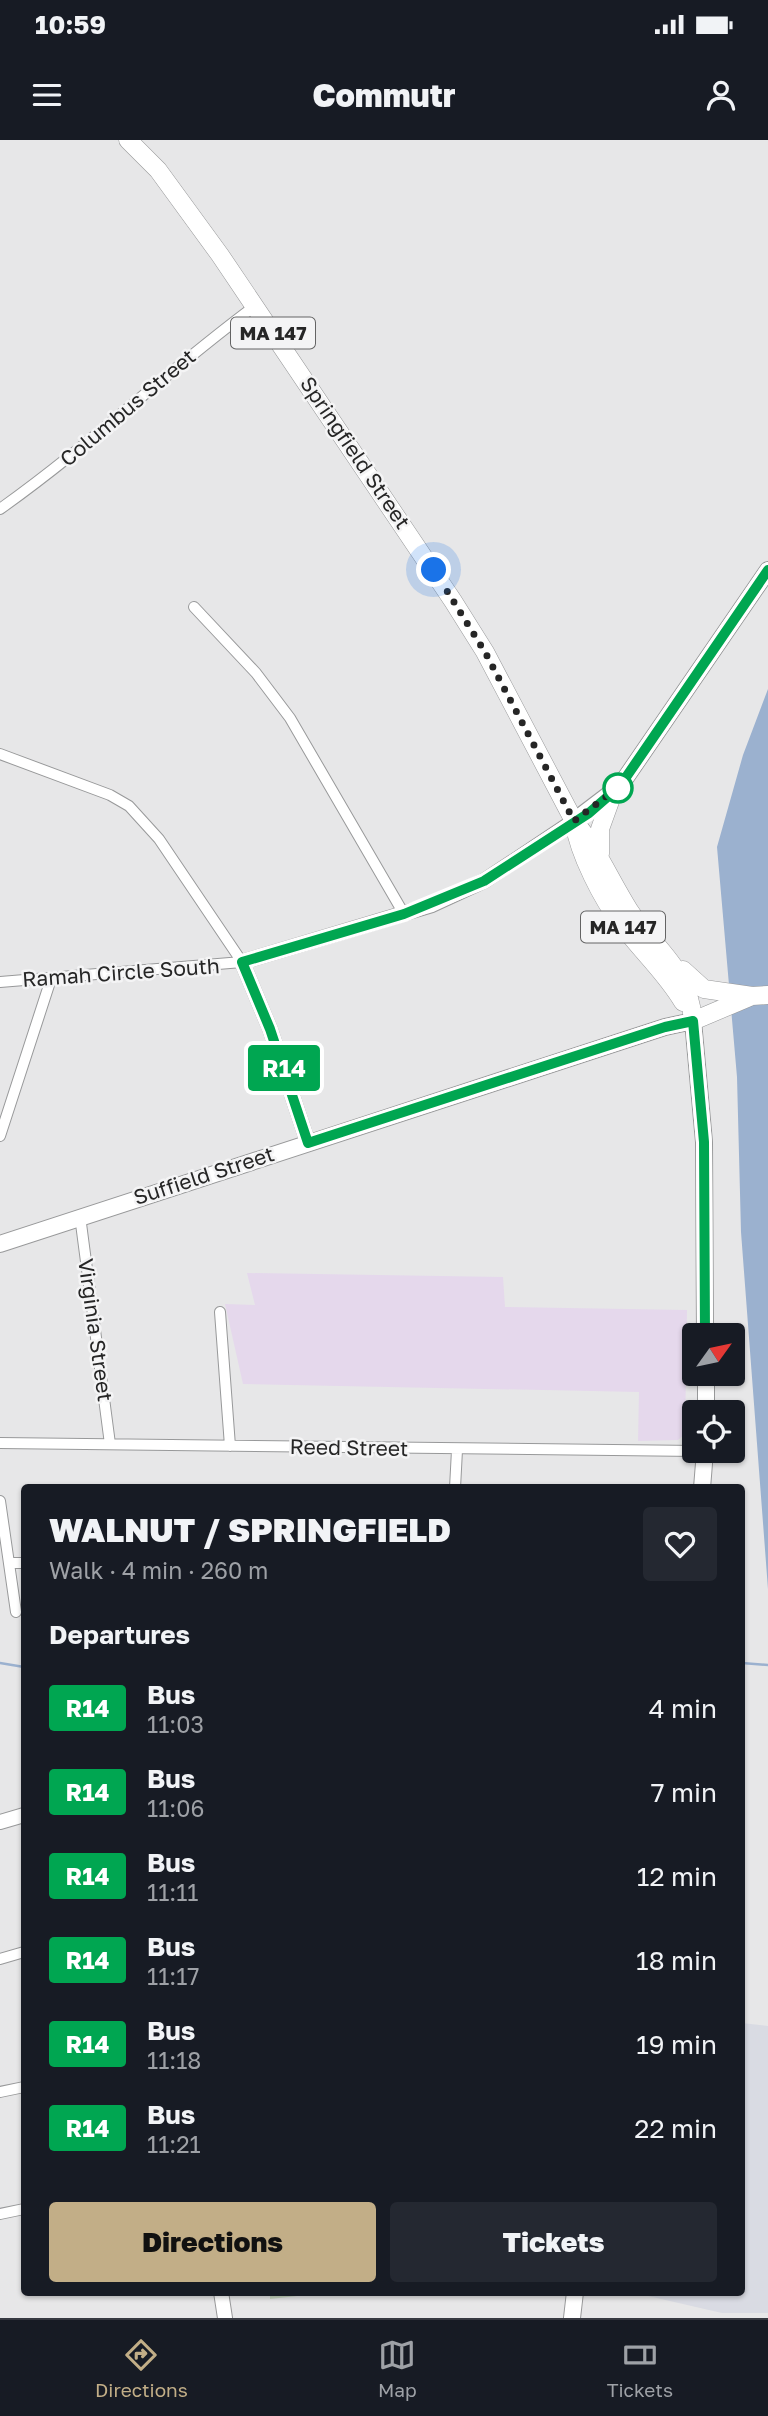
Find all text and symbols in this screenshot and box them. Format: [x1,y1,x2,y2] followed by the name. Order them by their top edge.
[35,9,106,40] text: 10:59
[28,76,66,114] icon: menu
[312,76,456,114] text: Commutr
[702,76,740,114] icon: person
[231,318,315,349] road number: MA 147
[54,343,200,472] street label: Columbus Street
[295,371,416,534] street label: Springfield Street
[416,552,451,587] your location
[603,773,633,803] unlabelled marker
[581,912,665,942] road number: MA 147
[21,952,221,992] street label: Ramah Circle South
[244,1045,324,1091] line badge: R14
[262,1053,306,1082] text: R14
[130,1140,277,1210] street label: Suffield Street
[73,1257,119,1403] street label: Virginia Street
[682,1323,746,1386] north arrow
[682,1323,745,1463] map controls
[682,1400,745,1463] button: locate
[289,1433,409,1461] street label: Reed Street
[643,1507,717,1581] button: heart
[49,1510,451,1549] text: WALNUT / SPRINGFIELD
[49,1556,268,1584] text: Walk · 4 min · 260 m
[49,1619,190,1650] text: Departures
[147,1679,195,1710] text: Bus
[65,1693,110,1722] text: R14
[649,1693,717,1724] text: 4 min
[147,1710,204,1738] text: 11:03
[147,1763,195,1794] text: Bus
[65,1777,110,1806] text: R14
[651,1777,717,1808] text: 7 min
[147,1794,204,1822] text: 11:06
[147,1847,195,1878] text: Bus
[65,1861,110,1890] text: R14
[637,1861,717,1892] text: 12 min
[147,1878,199,1906] text: 11:11
[147,1931,195,1962] text: Bus
[65,1945,110,1974] text: R14
[636,1945,717,1976] text: 18 min
[147,1962,200,1990] text: 11:17
[147,2015,195,2046] text: Bus
[65,2029,110,2058] text: R14
[636,2029,717,2060] text: 19 min
[147,2046,201,2074] text: 11:18
[147,2099,195,2130] text: Bus
[65,2113,110,2142] text: R14
[634,2113,717,2144] text: 22 min
[147,2130,201,2158] text: 11:21
[49,2202,376,2282] button: Directions
[390,2202,717,2282] button: Tickets
[95,2336,188,2401] tab: Directions
[378,2336,417,2401] tab: Map
[607,2336,673,2401] tab: Tickets

